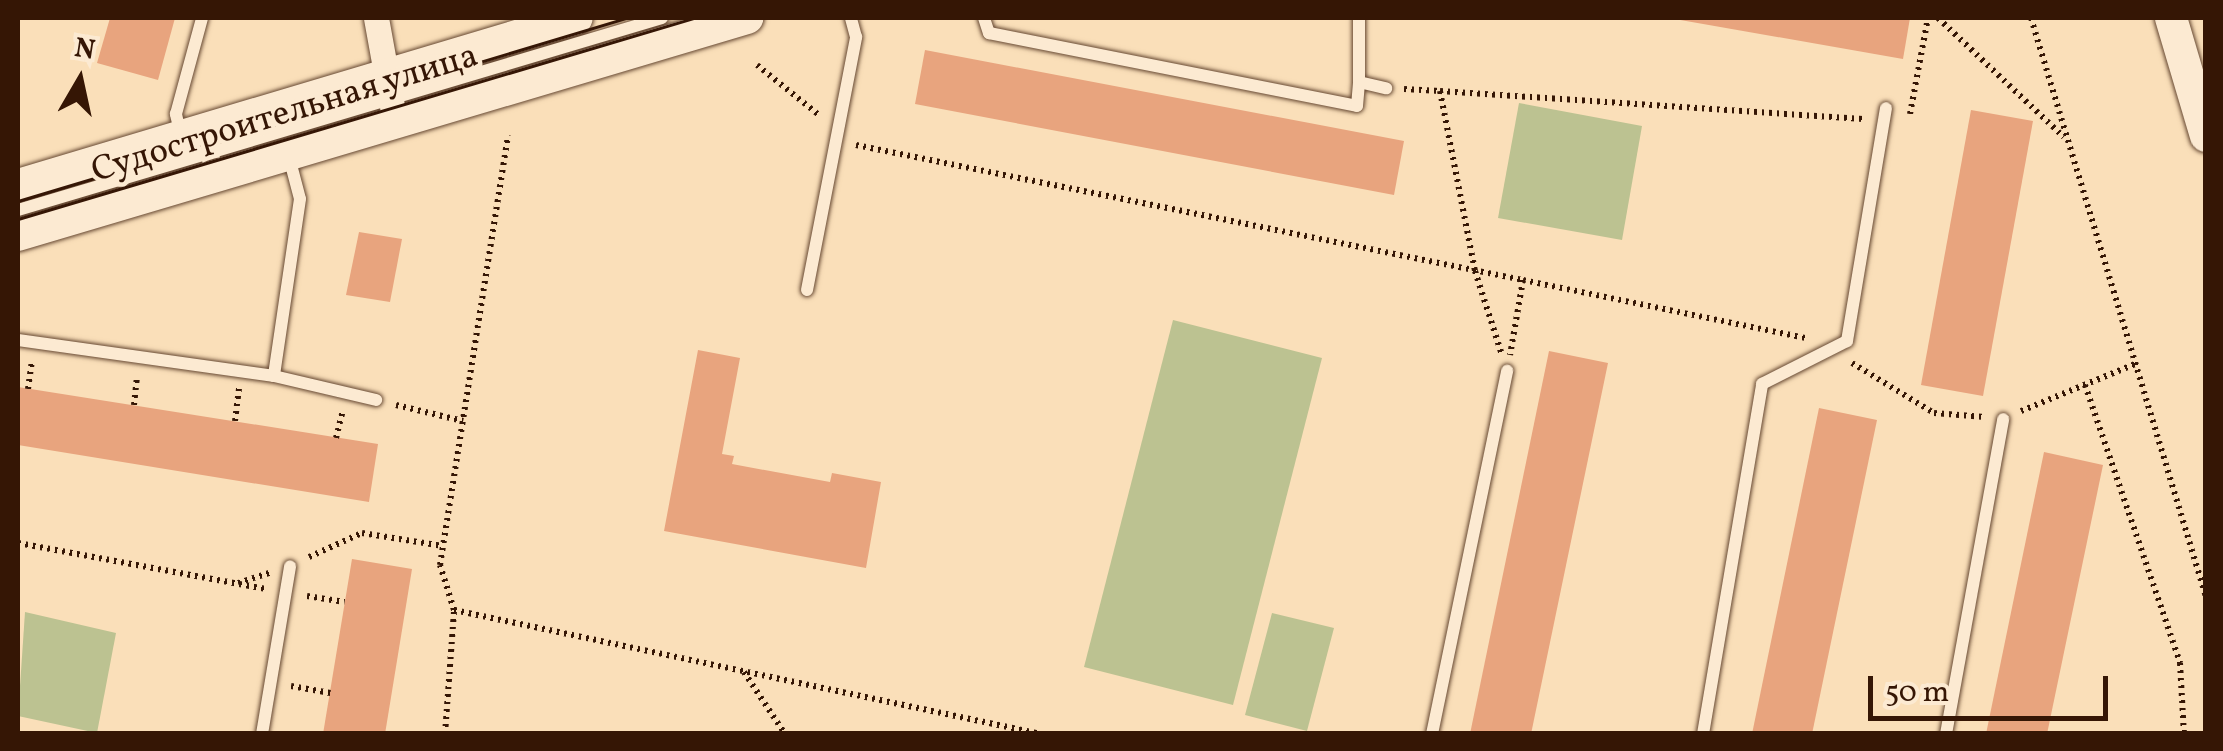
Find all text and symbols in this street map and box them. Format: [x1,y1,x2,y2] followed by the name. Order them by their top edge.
[72,29,98,71] text: N
[30,30,130,130] north arrow
[86,35,484,193] street label: Судостроительная улица
[1873,656,2113,718] scale bar
[1885,672,1949,714] text: 50 m

